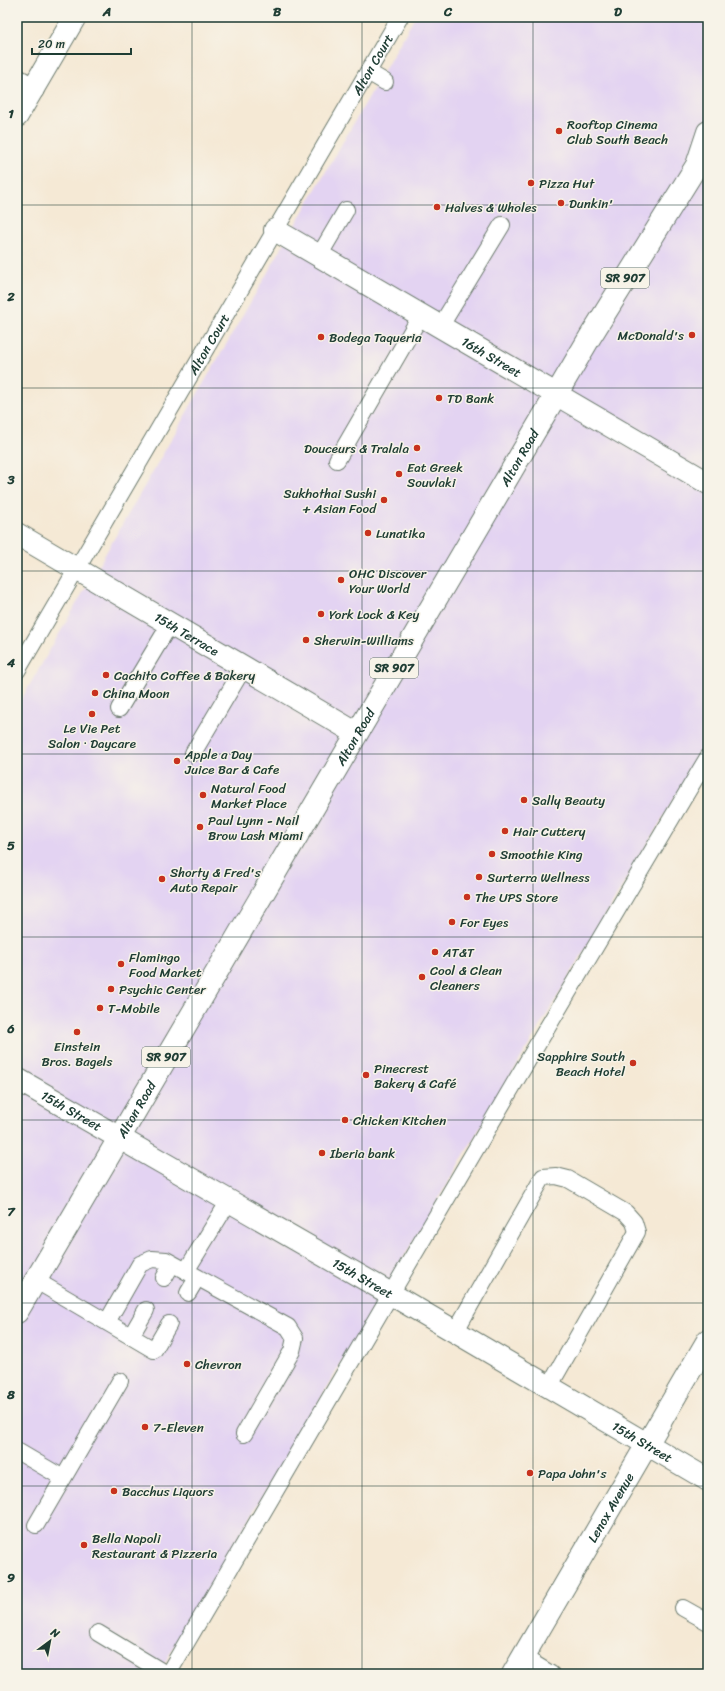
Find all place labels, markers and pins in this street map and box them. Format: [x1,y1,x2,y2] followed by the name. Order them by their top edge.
[567,113,668,151] place label: Rooftop Cinema Club South Beach
[554,126,564,136] marker: Rooftop Cinema Club South Beach
[539,172,595,195] place label: Pizza Hut
[526,178,536,188] marker: Pizza Hut
[569,192,613,215] place label: Dunkin'
[445,196,537,219] place label: Halves & Wholes
[556,198,566,208] marker: Dunkin'
[432,202,442,212] marker: Halves & Wholes
[618,324,684,347] place label: McDonald's
[329,326,422,349] place label: Bodega Taqueria
[687,330,697,340] marker: McDonald's
[316,332,326,342] marker: Bodega Taqueria
[447,387,494,410] place label: TD Bank
[434,393,444,403] marker: TD Bank
[304,437,409,460] place label: Douceurs & Tralala
[412,443,422,453] marker: Douceurs & Tralala
[407,456,463,494] place label: Eat Greek Souvlaki
[394,469,404,479] marker: Eat Greek Souvlaki
[283,482,377,520] place label: Sukhothai Sushi + Asian Food
[379,495,389,505] marker: Sukhothai Sushi + Asian Food
[376,522,426,545] place label: Lunatika
[363,528,373,538] marker: Lunatika
[349,562,427,600] place label: OHC Discover Your World
[336,575,346,585] marker: OHC Discover Your World
[329,603,420,626] place label: York Lock & Key
[316,609,326,619] marker: York Lock & Key
[314,629,414,652] place label: Sherwin-Williams
[301,635,311,645] marker: Sherwin-Williams
[114,664,255,687] place label: Cachito Coffee & Bakery
[101,670,111,680] marker: Cachito Coffee & Bakery
[103,682,170,705] place label: China Moon
[90,688,100,698] marker: China Moon
[87,709,97,719] marker: Le Vie Pet Salon · Daycare
[48,717,136,755] place label: Le Vie Pet Salon · Daycare
[184,743,279,781] place label: Apple a Day Juice Bar & Cafe
[172,756,182,766] marker: Apple a Day Juice Bar & Cafe
[211,777,287,815] place label: Natural Food Market Place
[532,789,605,812] place label: Sally Beauty
[198,790,208,800] marker: Natural Food Market Place
[519,795,529,805] marker: Sally Beauty
[208,809,303,847] place label: Paul Lynn - Nail Brow Lash Miami
[513,820,586,843] place label: Hair Cuttery
[195,822,205,832] marker: Paul Lynn - Nail Brow Lash Miami
[500,826,510,836] marker: Hair Cuttery
[500,843,583,866] place label: Smoothie King
[487,849,497,859] marker: Smoothie King
[169,861,262,899] place label: Shorty & Fred's Auto Repair
[487,866,590,889] place label: Surterra Wellness
[474,872,484,882] marker: Surterra Wellness
[157,874,167,884] marker: Shorty & Fred's Auto Repair
[475,886,558,909] place label: The UPS Store
[462,892,472,902] marker: The UPS Store
[460,911,509,934] place label: For Eyes
[447,917,457,927] marker: For Eyes
[442,941,475,964] place label: AT&T
[129,946,202,984] place label: Flamingo Food Market
[430,947,440,957] marker: AT&T
[116,959,126,969] marker: Flamingo Food Market
[430,959,502,997] place label: Cool & Clean Cleaners
[417,972,427,982] marker: Cool & Clean Cleaners
[119,978,206,1001] place label: Psychic Center
[106,984,116,994] marker: Psychic Center
[108,997,160,1020] place label: T-Mobile
[95,1003,105,1013] marker: T-Mobile
[72,1027,82,1037] marker: Einstein Bros. Bagels
[42,1035,112,1073] place label: Einstein Bros. Bagels
[537,1045,625,1083] place label: Sapphire South Beach Hotel
[374,1057,457,1095] place label: Pinecrest Bakery & Café
[628,1058,638,1068] marker: Sapphire South Beach Hotel
[361,1070,371,1080] marker: Pinecrest Bakery & Café
[353,1109,446,1132] place label: Chicken Kitchen
[340,1115,350,1125] marker: Chicken Kitchen
[329,1142,395,1165] place label: Iberia bank
[317,1148,327,1158] marker: Iberia bank
[195,1353,242,1376] place label: Chevron
[182,1359,192,1369] marker: Chevron
[153,1416,204,1439] place label: 7-Eleven
[140,1422,150,1432] marker: 7-Eleven
[538,1462,607,1485] place label: Papa John's
[525,1468,535,1478] marker: Papa John's
[122,1480,215,1503] place label: Bacchus Liquors
[109,1486,119,1496] marker: Bacchus Liquors
[92,1527,218,1565] place label: Bella Napoli Restaurant & Pizzeria
[79,1540,89,1550] marker: Bella Napoli Restaurant & Pizzeria

